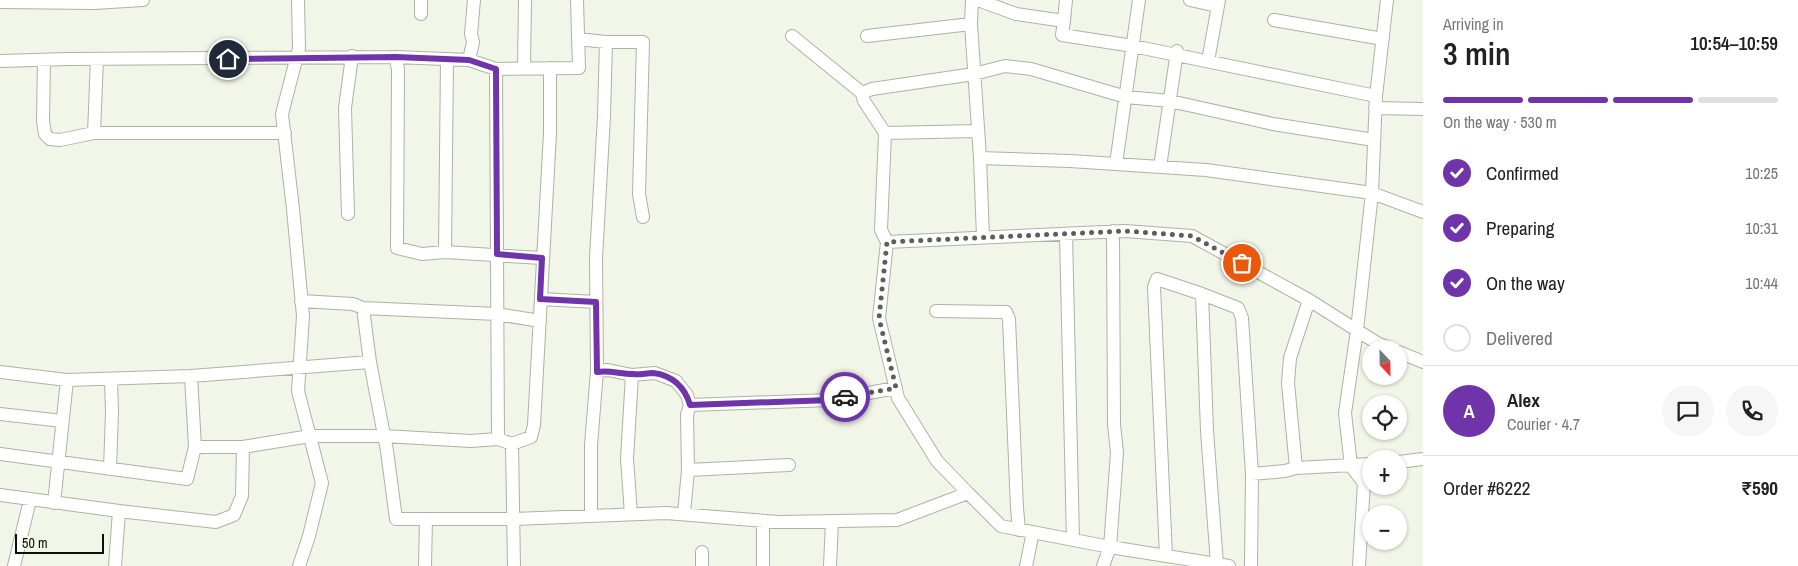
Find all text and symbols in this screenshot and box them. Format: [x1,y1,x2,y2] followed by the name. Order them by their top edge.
[1443,13,1504,35] text: Arriving in
[1690,30,1778,56] text: 10:54–10:59
[1443,32,1511,75] text: 3 min
[207,38,249,80] pin
[214,45,242,73] icon: home
[1443,111,1557,133] text: On the way · 530 m
[1443,159,1471,187] icon: check
[1486,160,1559,186] text: Confirmed
[1745,162,1778,184] text: 10:25
[1443,214,1471,242] icon: check
[1486,215,1554,241] text: Preparing
[1745,217,1778,239] text: 10:31
[1221,242,1263,284] pin
[1228,249,1256,277] icon: bag
[1443,269,1471,297] icon: check
[1486,270,1565,296] text: On the way
[1745,272,1778,294] text: 10:44
[1486,325,1553,351] text: Delivered
[1362,340,1408,385] north arrow
[1362,340,1407,550] map controls
[820,372,870,422] courier
[831,383,859,411] icon: car
[1662,385,1714,437] button: chat
[1726,385,1778,437] button: phone
[1507,387,1540,413] text: Alex
[1362,395,1407,440] button: locate
[1463,398,1475,424] text: A
[1507,413,1580,435] text: Courier · 4.7
[1362,450,1407,495] button: +
[1443,475,1530,501] text: Order #6222
[1741,475,1778,501] text: ₹590
[1362,505,1407,550] button: −
[15,531,104,554] scale bar
[22,534,48,552] text: 50 m

